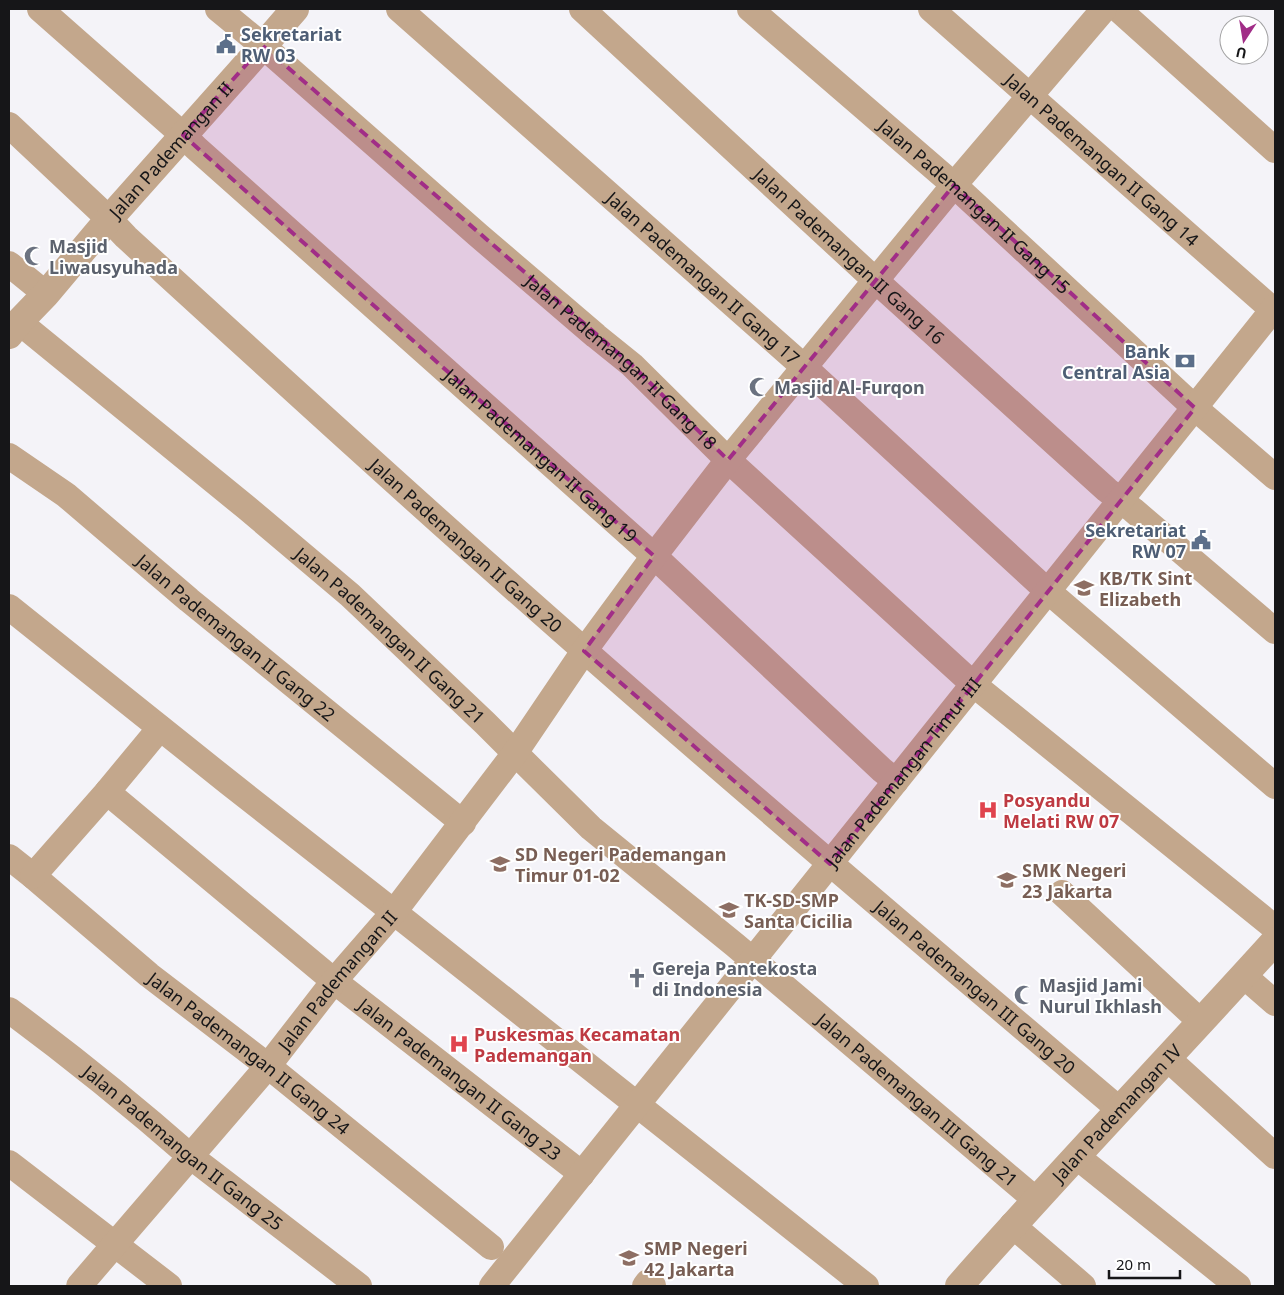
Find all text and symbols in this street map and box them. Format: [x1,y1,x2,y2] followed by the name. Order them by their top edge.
[1219,15,1269,65] north arrow
[241,22,342,67] place label: Sekretariat RW 03
[215,33,237,55] public building icon: Sekretariat RW 03
[1234,43,1248,64] text: U
[999,67,1204,251] street label: Jalan Pademangan II Gang 14
[102,76,238,225] street label: Jalan Pademangan II
[872,112,1076,299] street label: Jalan Pademangan II Gang 15
[748,161,950,349] street label: Jalan Pademangan II Gang 16
[600,185,805,370] street label: Jalan Pademangan II Gang 17
[49,234,178,279] place label: Masjid Liwausyuhada
[23,245,45,267] mosque icon: Masjid Liwausyuhada
[519,268,722,455] street label: Jalan Pademangan II Gang 18
[1062,339,1171,384] place label: Bank Central Asia
[1174,350,1196,372] bank icon: Bank Central Asia
[438,362,643,548] street label: Jalan Pademangan II Gang 19
[774,375,925,399] place label: Masjid Al-Furqon
[748,376,770,398] mosque icon: Masjid Al-Furqon
[363,451,567,638] street label: Jalan Pademangan II Gang 20
[1085,518,1186,563] place label: Sekretariat RW 07
[1190,529,1212,551] public building icon: Sekretariat RW 07
[289,540,490,729] street label: Jalan Pademangan II Gang 21
[130,547,340,726] street label: Jalan Pademangan II Gang 22
[1099,566,1192,611] place label: KB/TK Sint Elizabeth
[1073,577,1095,599] school or university icon: KB/TK Sint Elizabeth
[819,672,986,873] street label: Jalan Pademangan Timur III
[1003,788,1119,833] place label: Posyandu Melati RW 07
[977,799,999,821] hospital icon: Posyandu Melati RW 07
[515,842,726,887] place label: SD Negeri Pademangan Timur 01-02
[489,853,511,875] school or university icon: SD Negeri Pademangan Timur 01-02
[1022,858,1126,903] place label: SMK Negeri 23 Jakarta
[996,869,1018,891] school or university icon: SMK Negeri 23 Jakarta
[744,888,853,933] place label: TK-SD-SMP Santa Cicilia
[868,893,1081,1079] street label: Jalan Pademangan III Gang 20
[718,899,740,921] school or university icon: TK-SD-SMP Santa Cicilia
[271,905,402,1057] street label: Jalan Pademangan II
[652,956,817,1001] place label: Gereja Pantekosta di Indonesia
[141,965,355,1140] street label: Jalan Pademangan II Gang 24
[626,967,648,989] church icon: Gereja Pantekosta di Indonesia
[1039,973,1162,1018] place label: Masjid Jami Nurul Ikhlash
[1013,984,1035,1006] mosque icon: Masjid Jami Nurul Ikhlash
[352,991,566,1165] street label: Jalan Pademangan II Gang 23
[810,1006,1023,1192] street label: Jalan Pademangan III Gang 21
[474,1022,680,1067] place label: Puskesmas Kecamatan Pademangan
[448,1033,470,1055] hospital icon: Puskesmas Kecamatan Pademangan
[1045,1039,1187,1189] street label: Jalan Pademangan IV
[77,1058,288,1235] street label: Jalan Pademangan II Gang 25
[644,1236,748,1281] place label: SMP Negeri 42 Jakarta
[618,1247,640,1269] school or university icon: SMP Negeri 42 Jakarta
[1109,1248,1180,1280] scale bar
[1116,1254,1151,1274] text: 20 m

